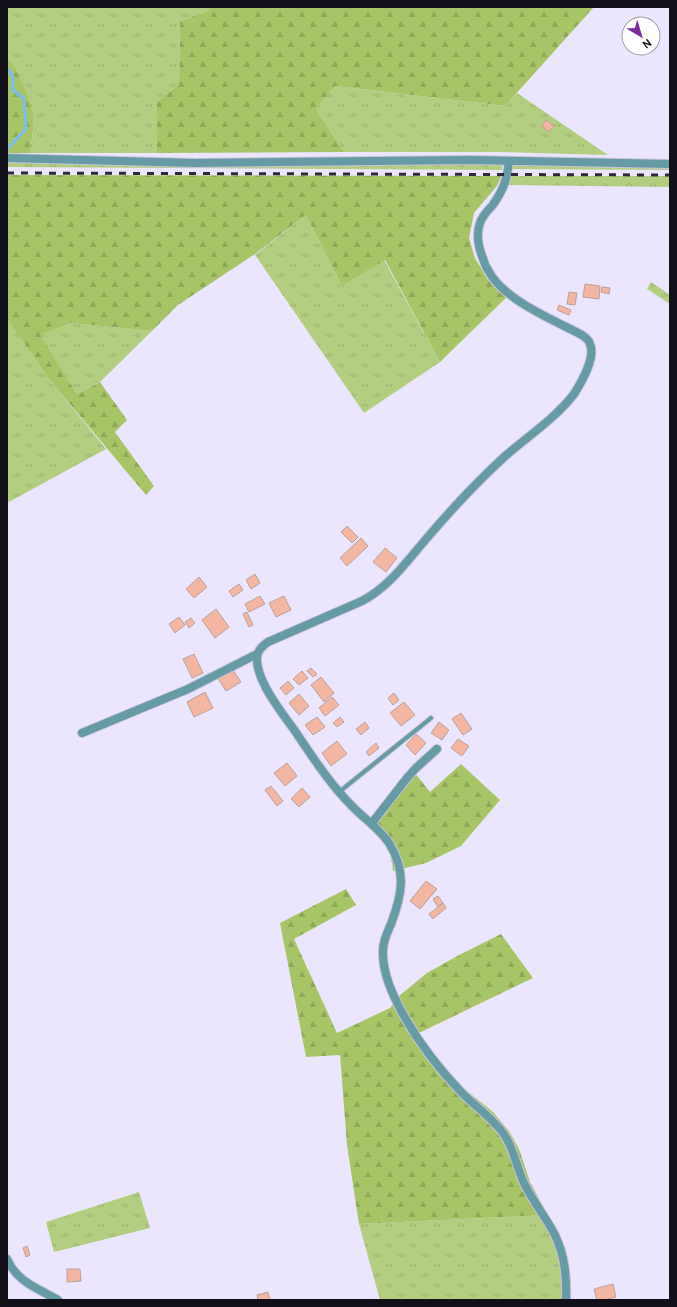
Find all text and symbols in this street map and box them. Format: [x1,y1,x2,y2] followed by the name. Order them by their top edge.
[621,16,661,56] north arrow
[639,35,654,51] text: N

